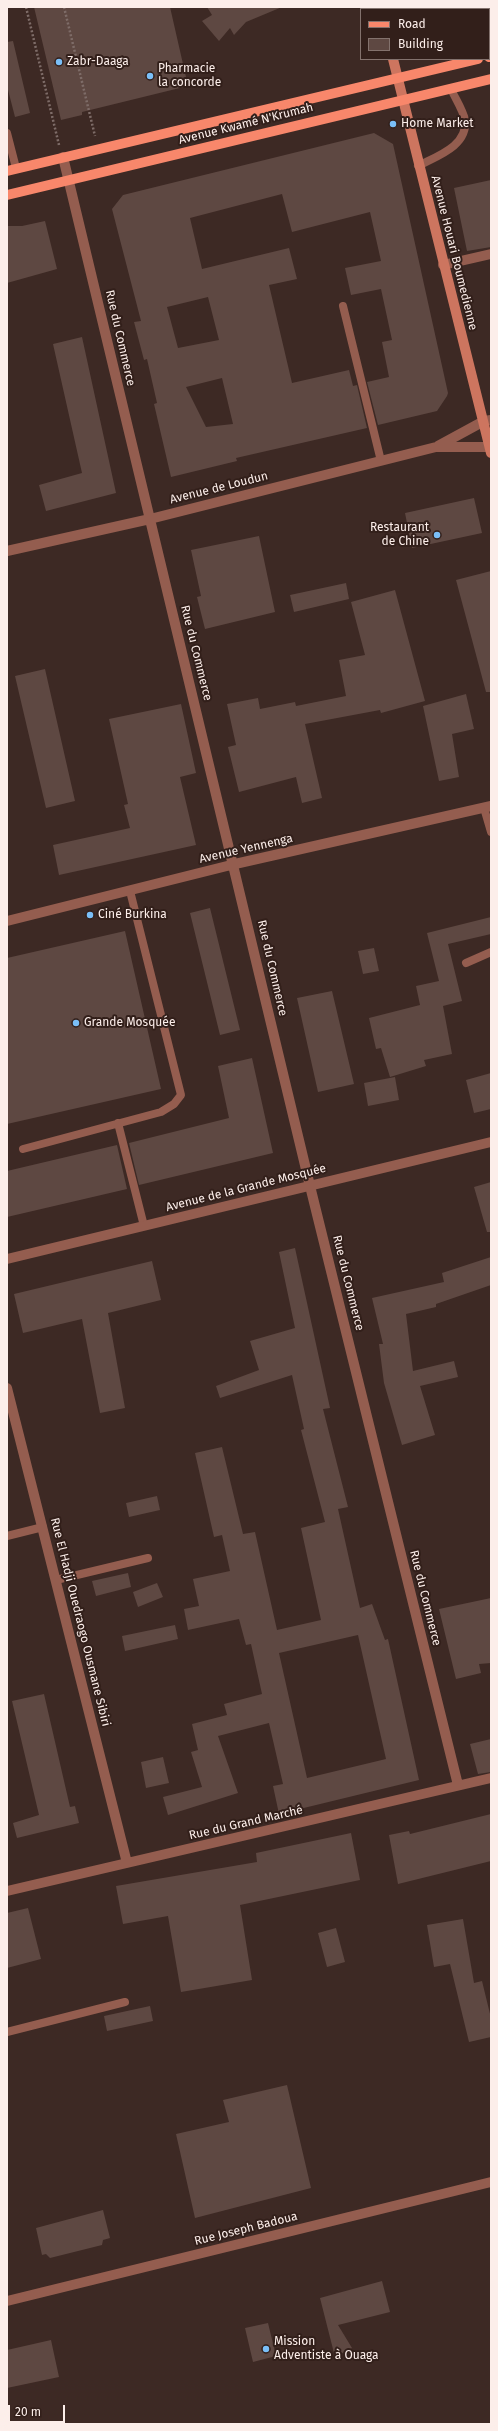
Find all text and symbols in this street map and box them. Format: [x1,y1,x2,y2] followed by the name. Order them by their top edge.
[360,8,490,60] legend
[398,17,426,31] text: Road
[398,37,443,51] text: Building
[67,55,129,69] place label: Zabr-Daaga
[54,57,64,67] marker: Zabr-Daaga
[158,62,221,90] place label: Pharmacie la concorde
[145,71,155,81] marker: Pharmacie la concorde
[177,100,315,148] street label: Avenue Kwamé N'Krumah
[401,117,474,131] place label: Home Market
[388,119,398,129] marker: Home Market
[428,174,480,332] street label: Avenue Houari Boumedienne
[102,289,138,387] street label: Rue du Commerce
[168,469,270,507] street label: Avenue de Loudun
[370,521,429,549] place label: Restaurant de Chine
[432,530,442,540] marker: Restaurant de Chine
[177,604,215,702] street label: Rue du Commerce
[198,831,294,867] street label: Avenue Yennenga
[98,908,167,922] place label: Ciné Burkina
[85,910,95,920] marker: Ciné Burkina
[254,919,290,1017] street label: Rue du Commerce
[84,1016,175,1030] place label: Grande Mosquée
[71,1018,81,1028] marker: Grande Mosquée
[164,1161,328,1215] street label: Avenue de la Grande Mosquée
[329,1234,367,1332] street label: Rue du Commerce
[47,1516,113,1728] street label: Rue El Hadji Ouedraogo Ousmane Sibiri
[406,1549,444,1647] street label: Rue du Commerce
[188,1803,304,1843] street label: Rue du Grand Marché
[193,2209,299,2249] street label: Rue Joseph Badoua
[274,2335,379,2363] place label: Mission Adventiste à Ouaga
[261,2344,271,2354] marker: Mission Adventiste à Ouaga
[10,2397,67,2423] scale bar
[15,2405,41,2419] text: 20 m

